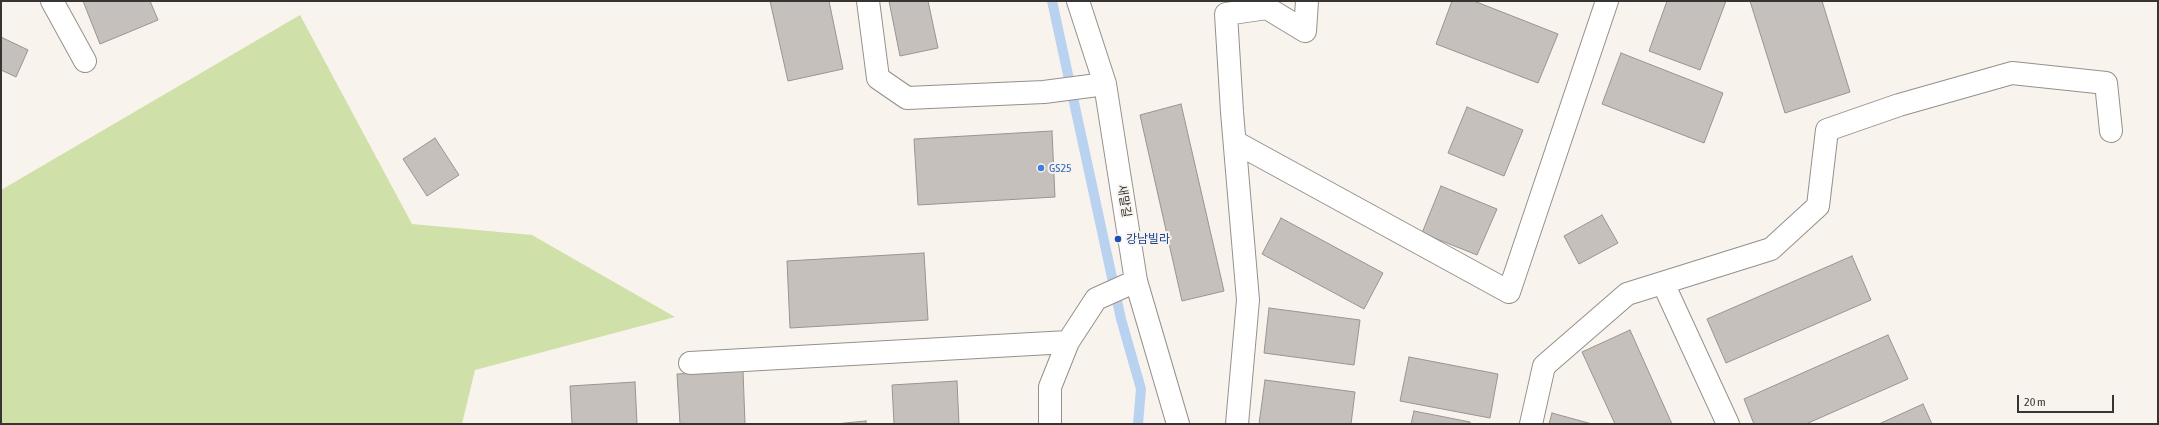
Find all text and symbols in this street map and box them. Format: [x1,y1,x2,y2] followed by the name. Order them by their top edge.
[1049,161,1072,175] place label: GS25
[1036,163,1046,173] marker: GS25
[1114,184,1134,218] street label: 새말길
[1126,232,1170,246] place label: 강남빌라
[1113,234,1123,244] marker: 강남빌라
[2019,387,2116,413] scale bar
[2024,395,2046,409] text: 20 m

